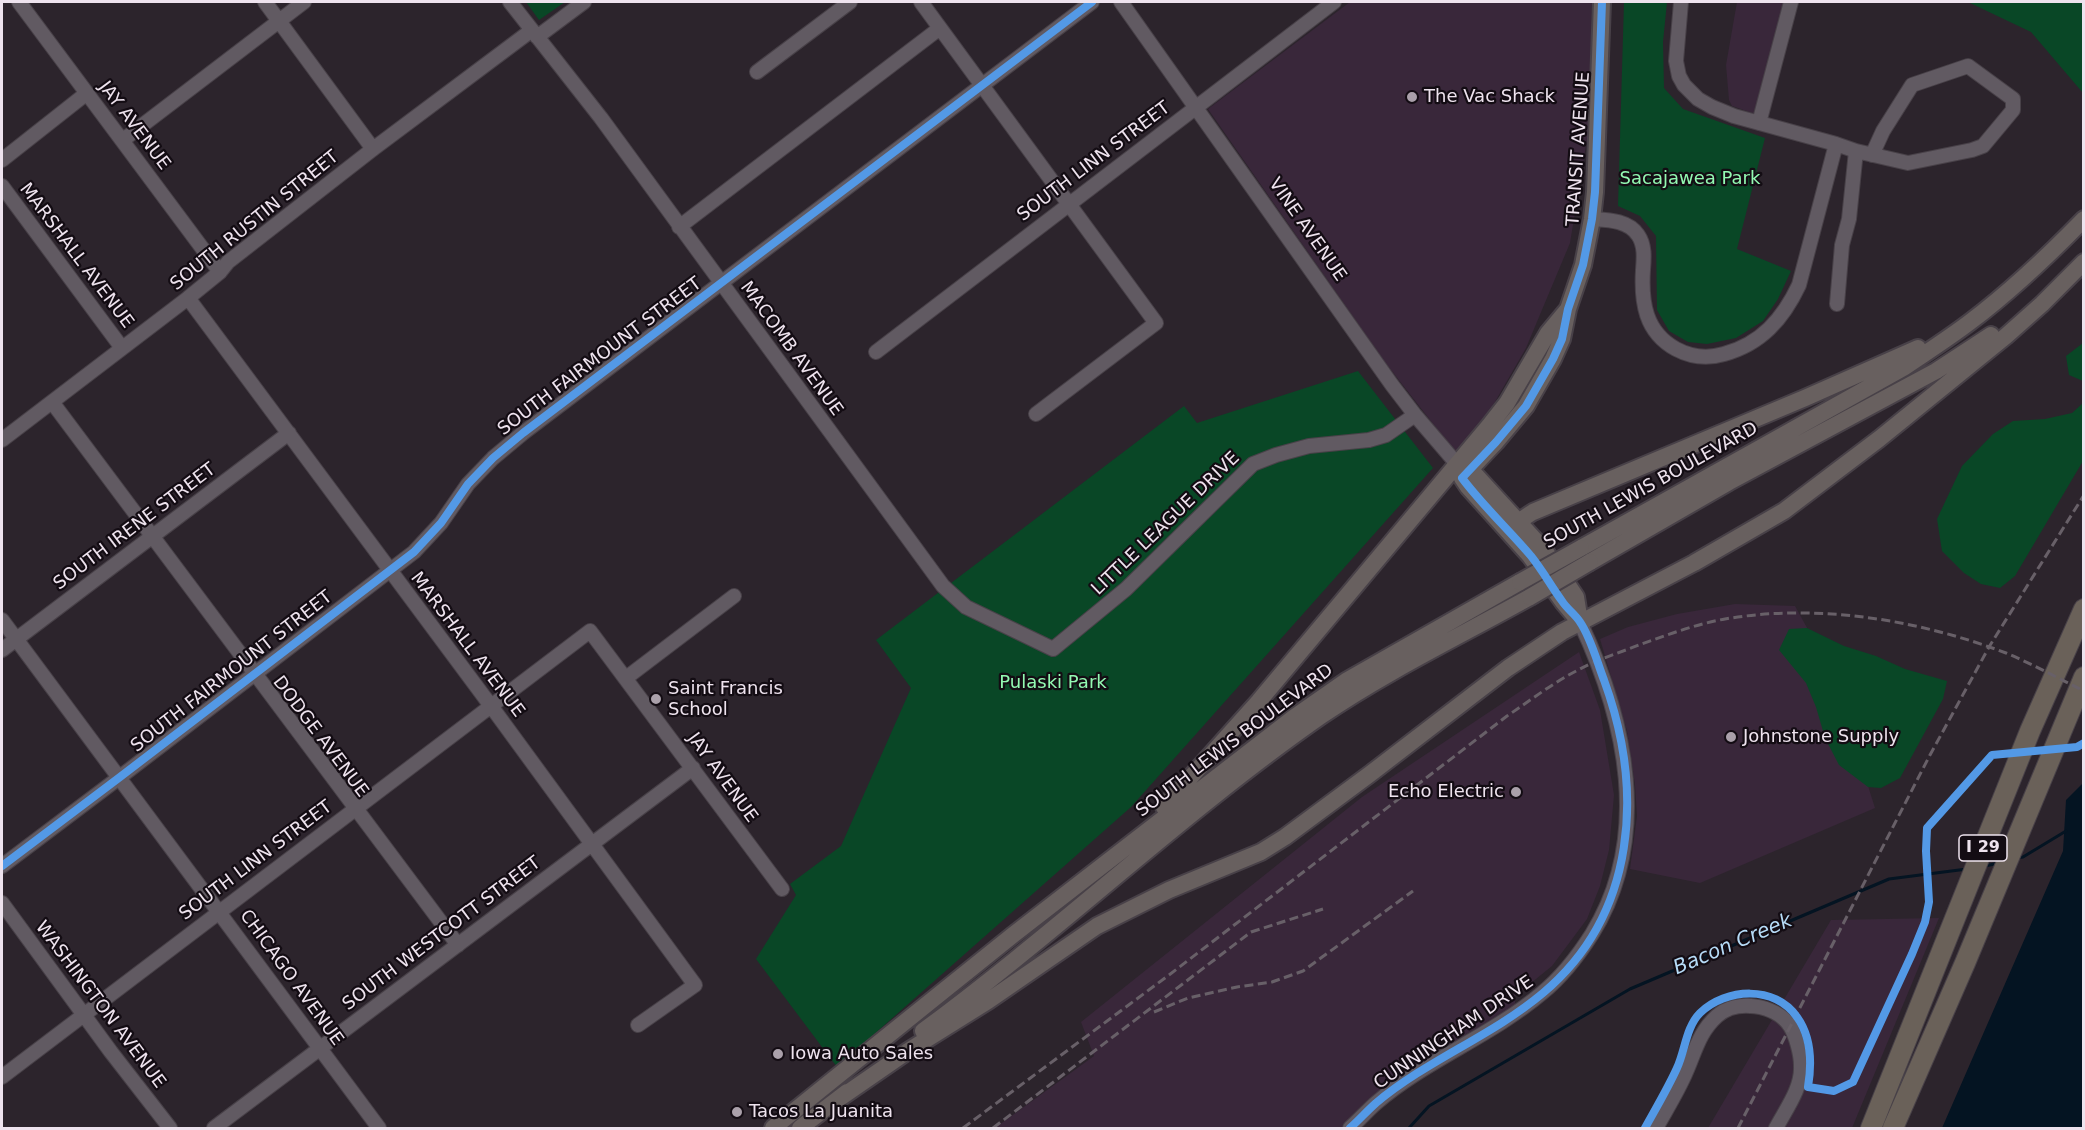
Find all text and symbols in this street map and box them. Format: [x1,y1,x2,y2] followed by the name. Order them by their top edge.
[1563,71,1595,227] street label: TRANSIT AVENUE
[94,77,174,175] street label: JAY AVENUE
[1424,86,1555,108] place label: The Vac Shack
[1405,90,1419,104] marker: The Vac Shack
[1013,98,1175,226] street label: SOUTH LINN STREET
[166,146,344,296] street label: SOUTH RUSTIN STREET
[1620,168,1760,190] park label: Sacajawea Park
[1263,174,1351,286] street label: VINE AVENUE
[14,179,138,333] street label: MARSHALL AVENUE
[494,273,706,441] street label: SOUTH FAIRMOUNT STREET
[735,278,847,420] street label: MACOMB AVENUE
[1540,418,1762,554] street label: SOUTH LEWIS BOULEVARD
[1088,448,1244,600] street label: LITTLE LEAGUE DRIVE
[50,459,220,595] street label: SOUTH IRENE STREET
[405,568,529,722] street label: MARSHALL AVENUE
[127,587,337,757] street label: SOUTH FAIRMOUNT STREET
[1132,660,1338,822] street label: SOUTH LEWIS BOULEVARD
[268,672,372,802] street label: DODGE AVENUE
[999,672,1107,694] park label: Pulaski Park
[668,678,783,720] place label: Saint Francis School
[649,692,663,706] marker: Saint Francis School
[1743,726,1899,748] place label: Johnstone Supply
[682,729,762,827] street label: JAY AVENUE
[1724,730,1738,744] marker: Johnstone Supply
[1388,781,1504,803] place label: Echo Electric
[1509,785,1523,799] marker: Echo Electric
[175,797,337,925] street label: SOUTH LINN STREET
[1959,835,2007,861] road number: I 29
[339,852,545,1016] street label: SOUTH WESTCOTT STREET
[234,906,348,1050] street label: CHICAGO AVENUE
[1670,909,1796,981] water label: Bacon Creek
[30,917,170,1093] street label: WASHINGTON AVENUE
[1370,972,1538,1094] street label: CUNNINGHAM DRIVE
[790,1043,933,1065] place label: Iowa Auto Sales
[771,1047,785,1061] marker: Iowa Auto Sales
[749,1101,893,1123] place label: Tacos La Juanita
[730,1105,744,1119] marker: Tacos La Juanita

